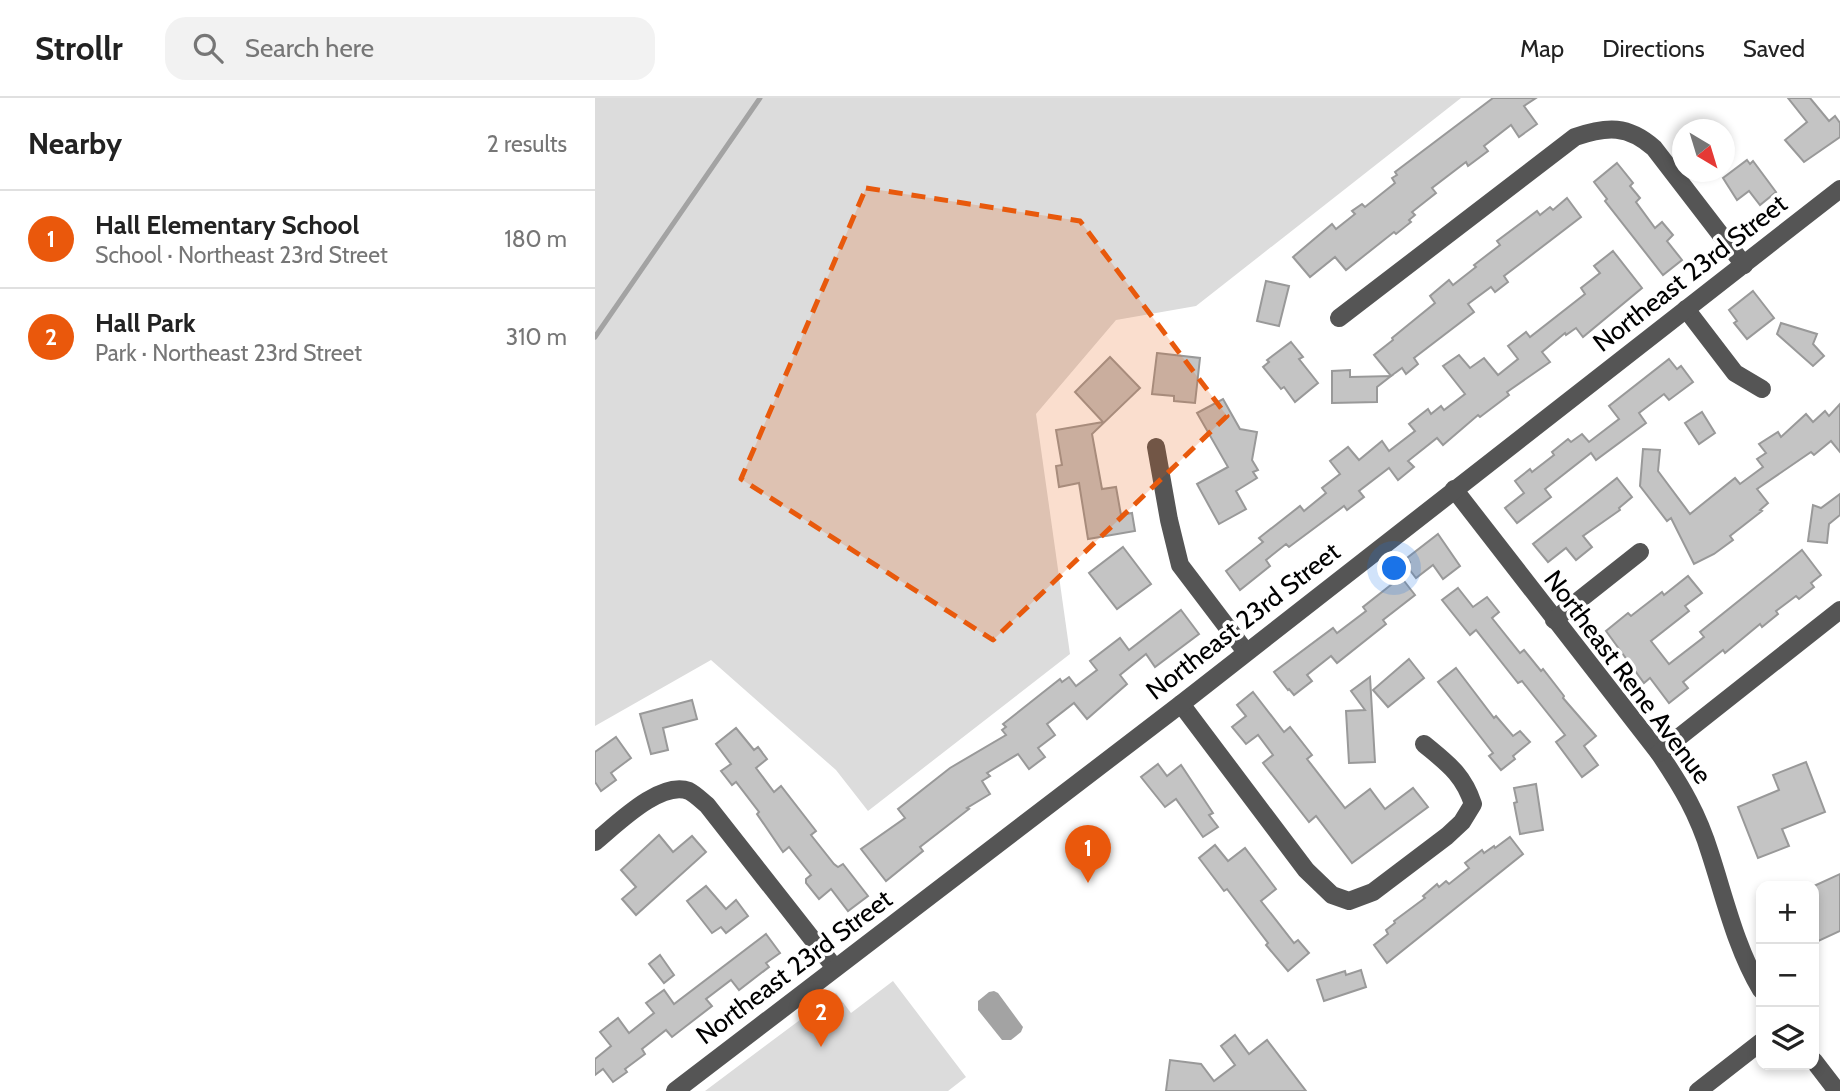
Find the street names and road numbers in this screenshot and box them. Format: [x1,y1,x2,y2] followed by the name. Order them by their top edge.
[1587,187,1793,359] street label: Northeast 23rd Street
[1140,535,1346,707] street label: Northeast 23rd Street
[1537,564,1719,790] street label: Northeast Rene Avenue
[690,883,898,1051] street label: Northeast 23rd Street

